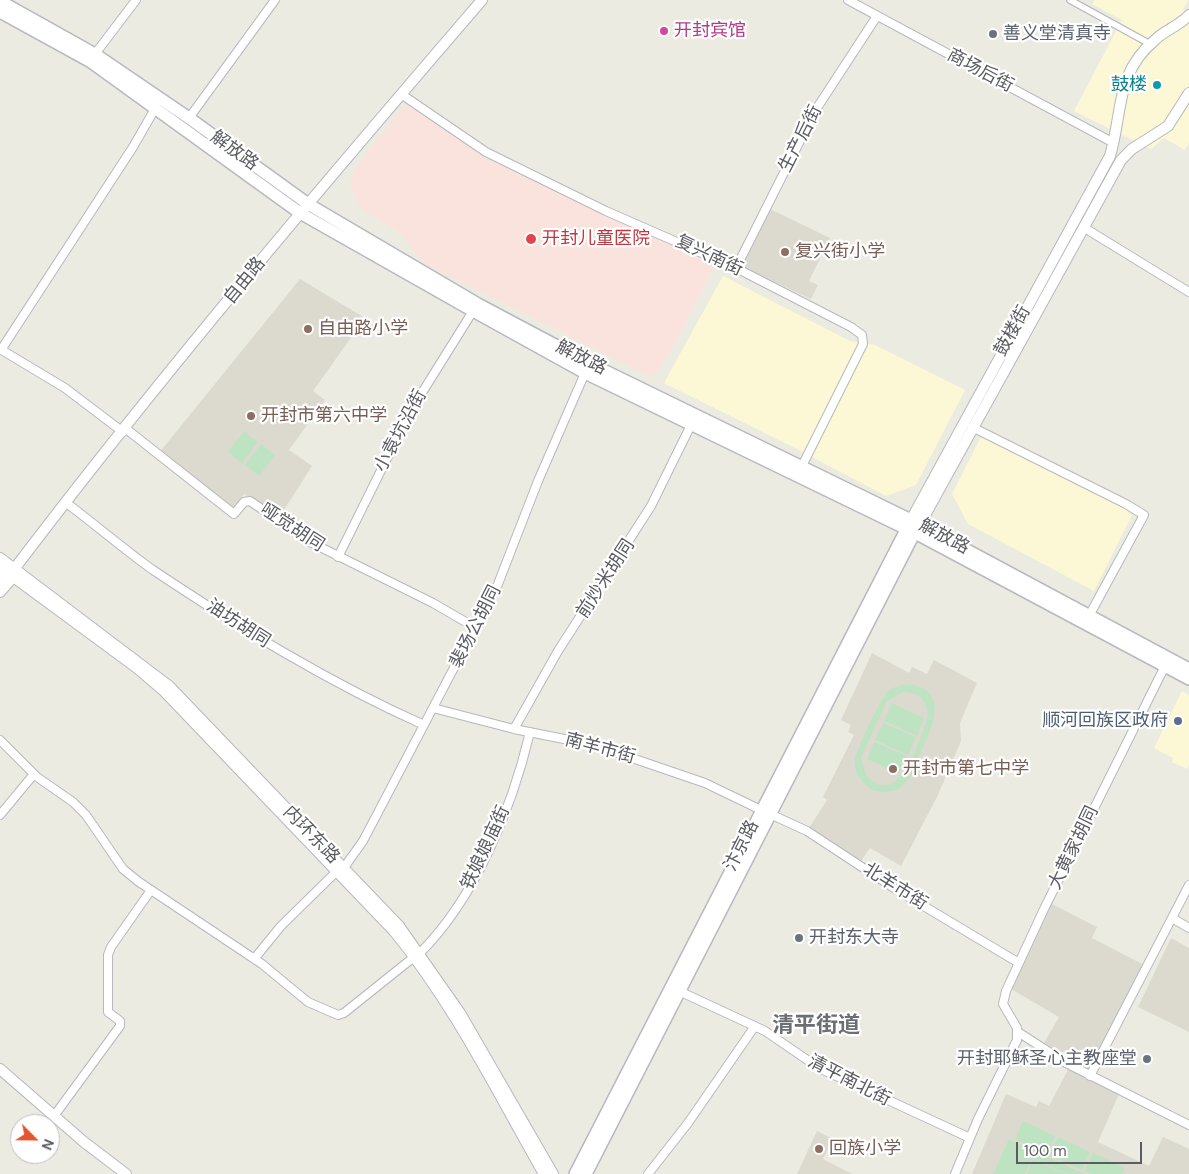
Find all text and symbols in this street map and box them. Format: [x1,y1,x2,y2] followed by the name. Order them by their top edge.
[674,20,746,42] place label: 开封宾馆
[1003,23,1111,45] place label: 善义堂清真寺
[658,25,670,37] marker: 开封宾馆
[987,28,999,40] marker: 善义堂清真寺
[943,45,1017,97] street label: 商场后街
[1111,74,1147,96] place label: 鼓楼
[1151,79,1163,91] marker: 鼓楼
[775,102,827,176] street label: 生产后街
[206,126,262,176] street label: 解放路
[542,228,650,250] place label: 开封儿童医院
[672,231,746,281] street label: 复兴南街
[524,232,538,246] marker: 开封儿童医院
[795,241,885,263] place label: 复兴街小学
[779,246,791,258] marker: 复兴街小学
[220,253,270,309] street label: 自由路
[990,302,1036,360] street label: 鼓楼街
[318,318,408,340] place label: 自由路小学
[302,323,314,335] marker: 自由路小学
[552,336,610,380] street label: 解放路
[370,386,432,476] street label: 小袁坑沿街
[261,405,387,427] place label: 开封市第六中学
[245,410,257,422] marker: 开封市第六中学
[256,499,328,557] street label: 哑觉胡同
[915,515,973,559] street label: 解放路
[572,535,640,623] street label: 前炒米胡同
[446,582,506,672] street label: 裴场公胡同
[202,595,274,653] street label: 油坊胡同
[1042,710,1168,732] place label: 顺河回族区政府
[1172,715,1184,727] marker: 顺河回族区政府
[562,729,638,769] street label: 南羊市街
[903,758,1029,780] place label: 开封市第七中学
[887,763,899,775] marker: 开封市第七中学
[278,802,344,868] street label: 内环东路
[457,803,515,893] street label: 铁娘娘庙街
[1045,803,1103,893] street label: 大黄家胡同
[720,817,764,875] street label: 汴京路
[859,859,931,915] street label: 北羊市街
[809,927,899,949] place label: 开封东大寺
[793,932,805,944] marker: 开封东大寺
[772,1013,860,1039] district label: 清平街道
[957,1048,1137,1070] place label: 开封耶稣圣心主教座堂
[804,1051,894,1111] street label: 清平南北街
[1141,1053,1153,1065] marker: 开封耶稣圣心主教座堂
[10,1114,60,1164] north arrow
[1019,1132,1145,1164] scale bar
[38,1136,58,1153] text: N
[829,1138,901,1160] place label: 回族小学
[1024,1141,1067,1161] text: 100 m
[813,1143,825,1155] marker: 回族小学

